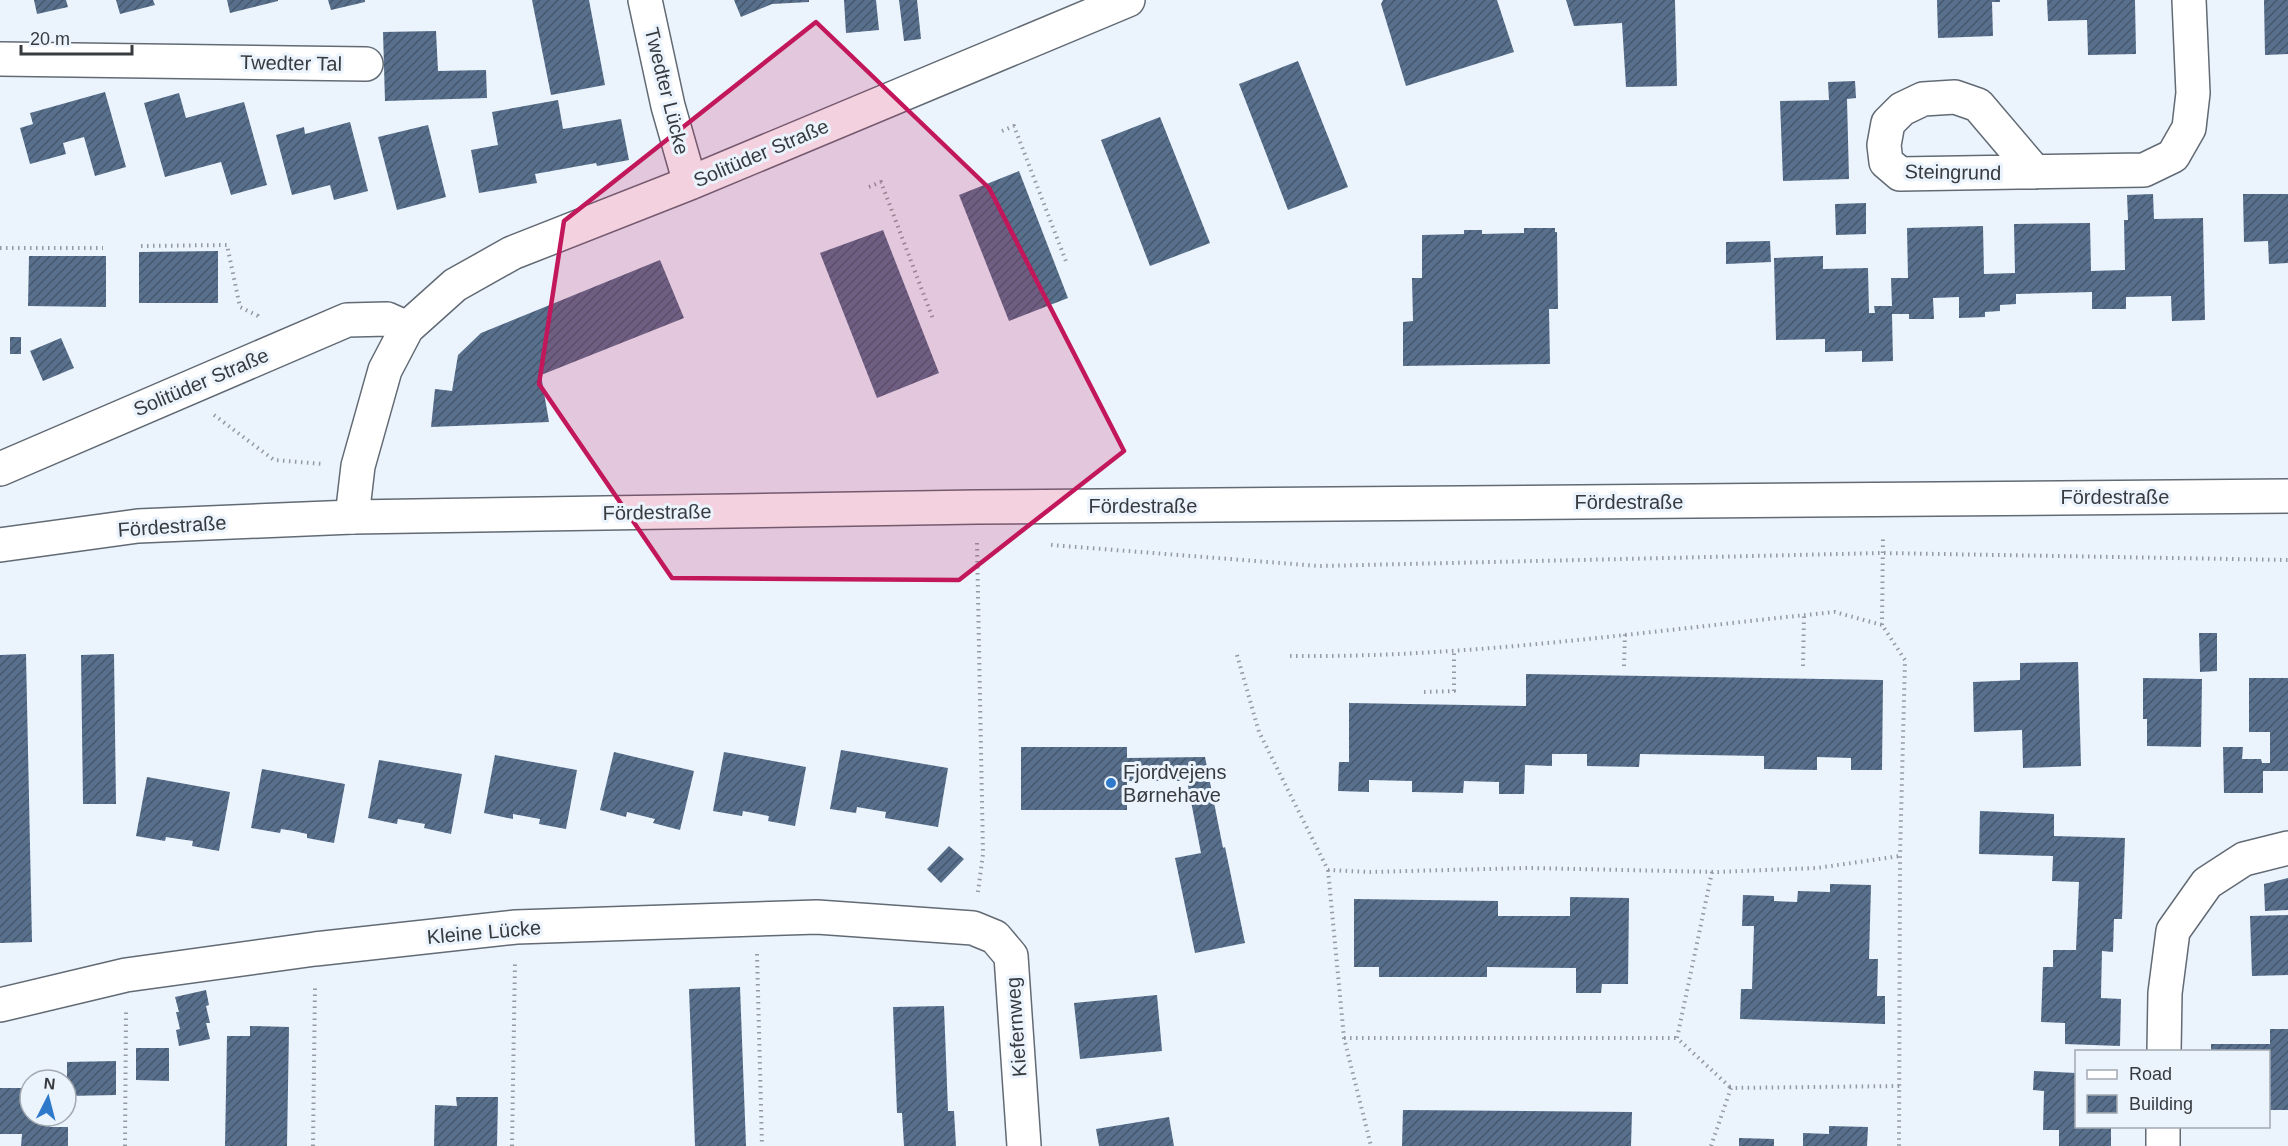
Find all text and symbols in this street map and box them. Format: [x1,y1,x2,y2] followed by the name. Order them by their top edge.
[21,18,132,56] scale bar
[641,25,693,157] street label: Twedter Lücke
[30,29,70,49] text: 20 m
[240,51,342,75] street label: Twedter Tal
[690,115,832,191] street label: Solitüder Straße
[1904,160,2002,184] street label: Steingrund
[130,344,272,420] street label: Solitüder Straße
[2061,486,2169,508] street label: Fördestraße
[1575,491,1683,513] street label: Fördestraße
[1089,495,1197,517] street label: Fördestraße
[602,500,712,524] street label: Fördestraße
[117,511,227,541] street label: Fördestraße
[1123,761,1226,806] place label: Fjordvejens Børnehave
[1104,776,1118,790] marker: Fjordvejens Børnehave
[426,916,542,948] street label: Kleine Lücke
[1002,976,1030,1078] street label: Kiefernweg
[2075,1050,2270,1128] legend
[2129,1064,2172,1084] text: Road
[18,1068,78,1128] north arrow
[43,1075,56,1093] text: N
[2129,1094,2193,1114] text: Building

